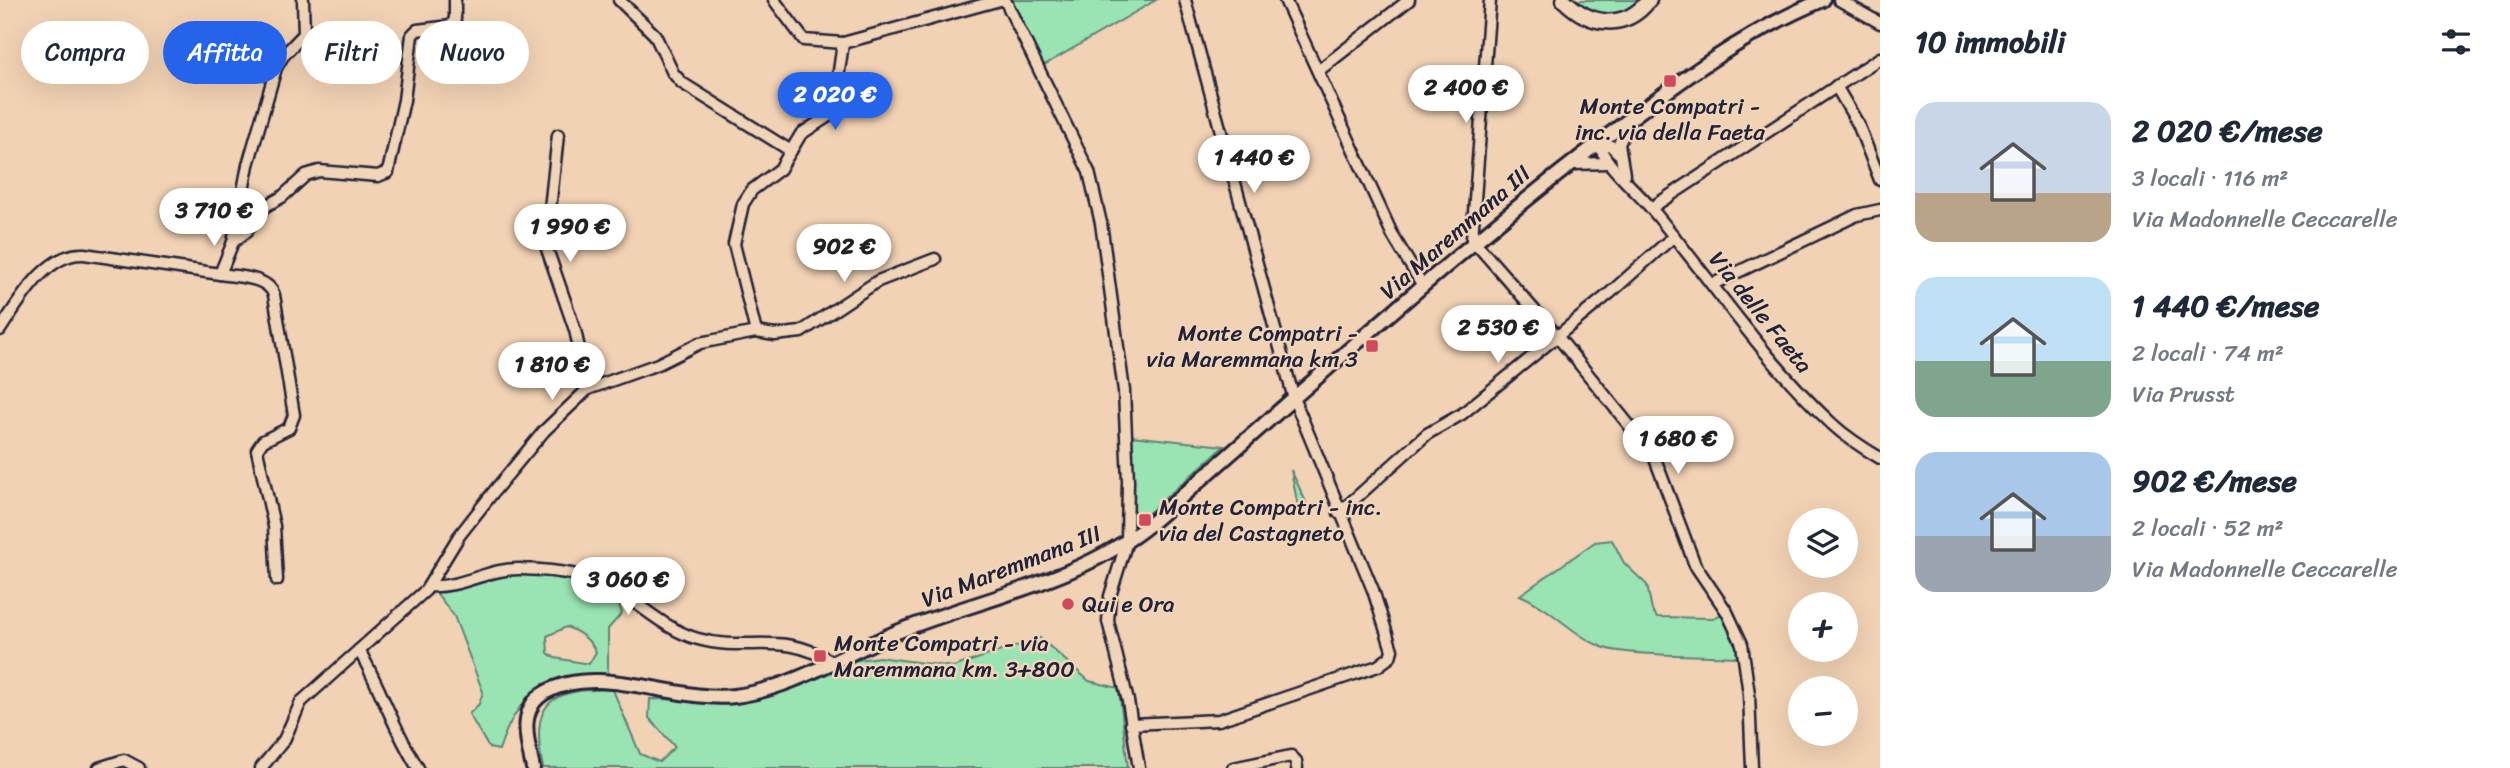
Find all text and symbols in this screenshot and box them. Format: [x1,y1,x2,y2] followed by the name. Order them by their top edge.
[1915,15,2065,69] text: 10 immobili
[21,21,149,84] chip: Compra
[163,21,287,84] chip: Affitta
[301,21,402,84] chip: Filtri
[416,21,529,84] chip: Nuovo
[2437,23,2475,61] icon: filters
[1401,66,1531,125] pin: 2 400 €
[1424,67,1508,108] text: 2 400 €
[770,72,900,132] pin: 2 020 €
[1662,73,1678,89] marker: Monte Compatri - inc. via della Faeta
[794,74,876,115] text: 2 020 €
[1575,86,1765,153] place label: Monte Compatri - inc. via della Faeta
[2132,104,2323,158] text: 2 020 €/mese
[1971,130,2055,214] icon: home
[1189,136,1319,195] pin: 1 440 €
[1214,137,1294,178] text: 1 440 €
[1370,155,1541,310] street label: Via Maremmana III
[2132,158,2288,199] text: 3 locali · 116 m²
[149,188,279,248] pin: 3 710 €
[175,190,253,231] text: 3 710 €
[2132,199,2398,240] text: Via Madonnelle Ceccarelle
[505,204,635,264] pin: 1 990 €
[530,206,610,247] text: 1 990 €
[795,224,893,284] pin: 902 €
[812,226,876,267] text: 902 €
[1698,242,1823,383] street label: Via delle Faeta
[2132,279,2319,333] text: 1 440 €/mese
[1971,305,2055,389] icon: home
[1433,306,1563,365] pin: 2 530 €
[1457,307,1539,348] text: 2 530 €
[1147,313,1358,380] place label: Monte Compatri - via Maremmana km 3
[2132,333,2284,374] text: 2 locali · 74 m²
[1364,338,1380,354] marker: Monte Compatri - via Maremmana km 3
[487,342,617,402] pin: 1 810 €
[514,344,590,385] text: 1 810 €
[2132,374,2235,415] text: Via Prusst
[1613,416,1743,476] pin: 1 680 €
[1639,418,1717,459] text: 1 680 €
[2132,454,2297,508] text: 902 €/mese
[1971,480,2055,564] icon: home
[1159,487,1382,554] place label: Monte Compatri - inc. via del Castagneto
[1788,508,1858,746] map controls
[1788,508,1858,578] button: layers
[2132,508,2284,549] text: 2 locali · 52 m²
[1137,512,1153,528] marker: Monte Compatri - inc. via del Castagneto
[915,513,1107,620] street label: Via Maremmana III
[2132,549,2398,590] text: Via Madonnelle Ceccarelle
[563,558,693,617] pin: 3 060 €
[587,559,669,600] text: 3 060 €
[1082,584,1175,625] place label: Qui e Ora
[1788,592,1858,662] button: +
[1060,596,1076,612] marker: Qui e Ora
[834,623,1075,690] place label: Monte Compatri - via Maremmana km. 3+800
[812,648,828,664] marker: Monte Compatri - via Maremmana km. 3+800
[1788,676,1858,746] button: −

